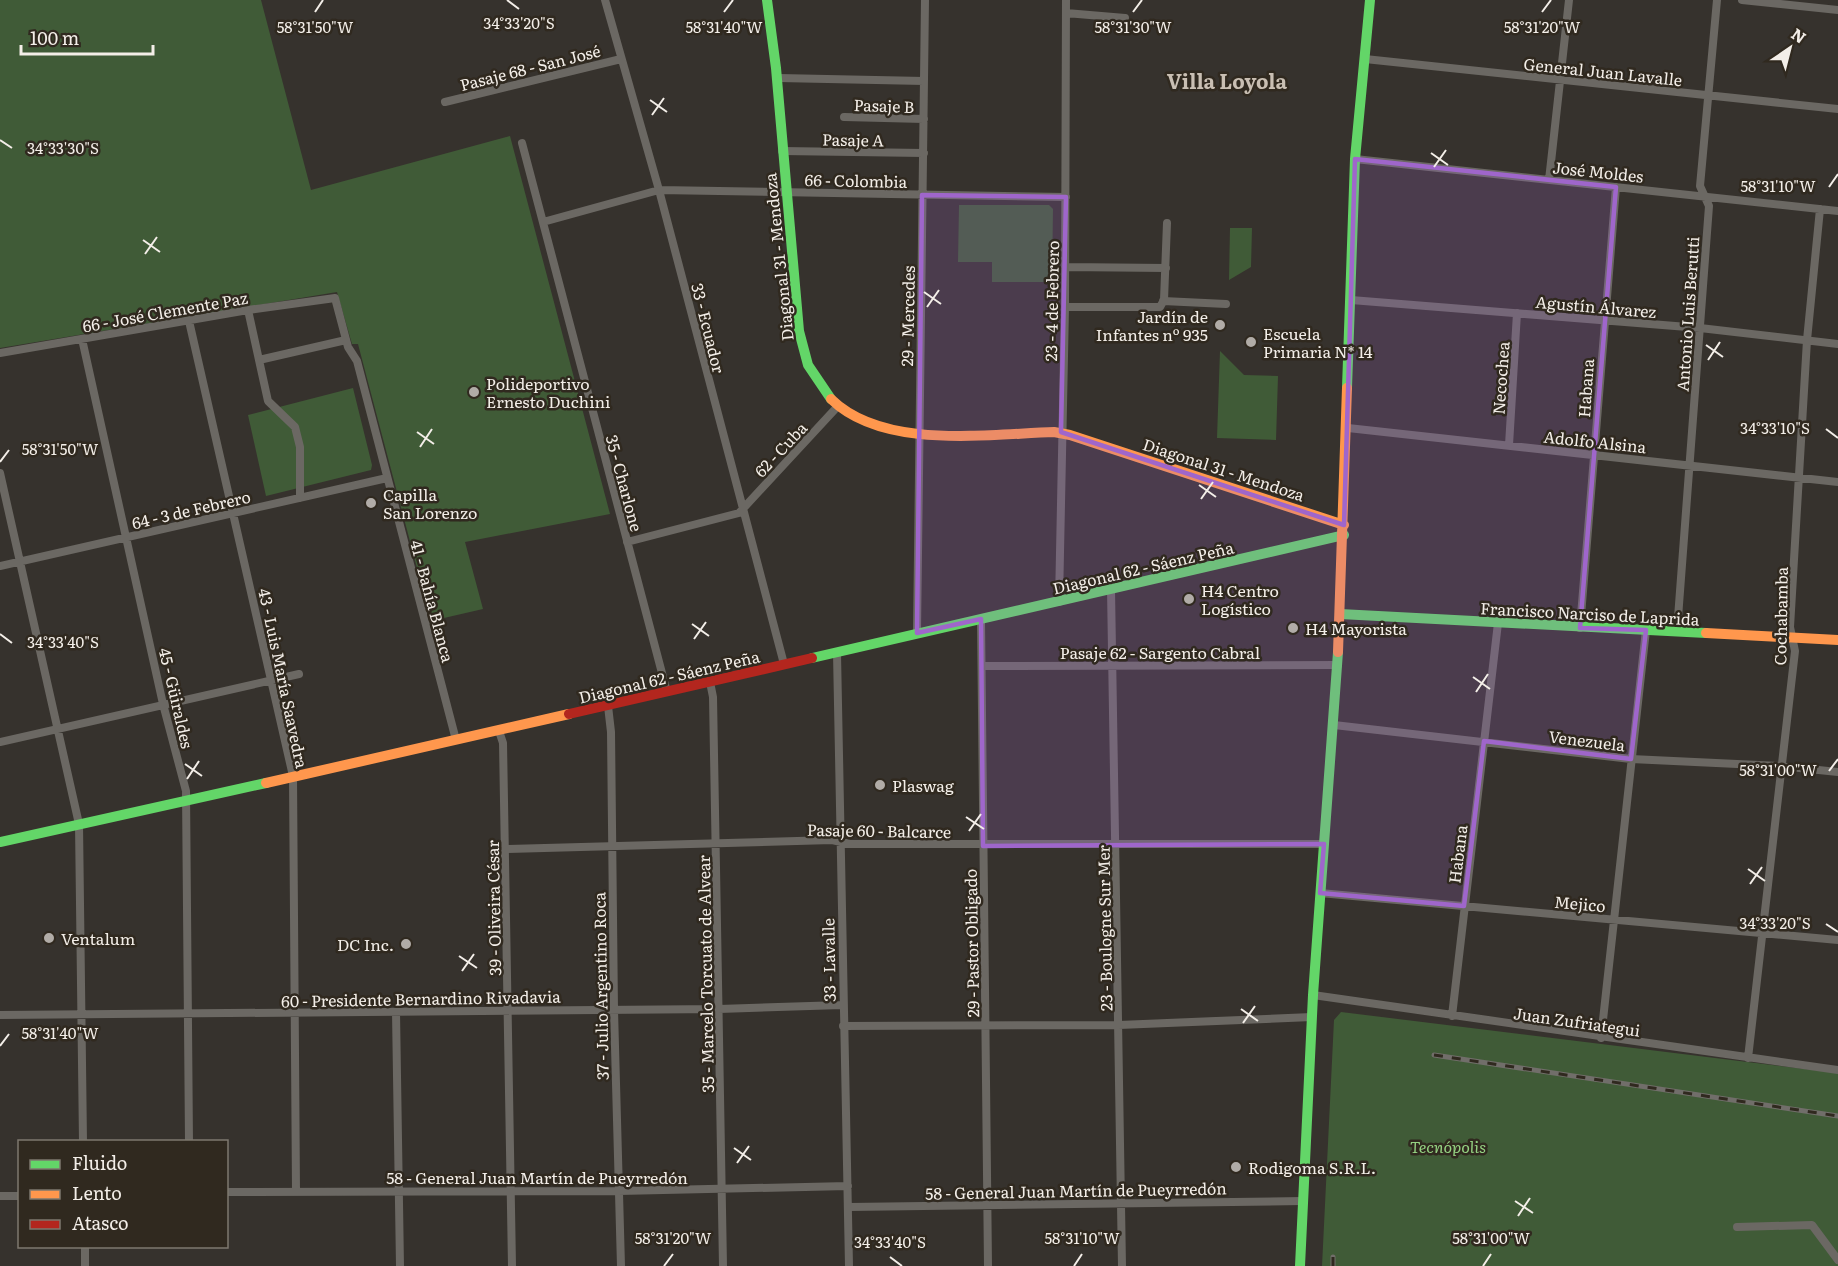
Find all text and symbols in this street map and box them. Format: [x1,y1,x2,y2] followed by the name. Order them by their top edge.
[483,11,555,34] text: 34°33'20"S
[277,15,354,38] text: 58°31'50"W
[685,15,763,38] text: 58°31'40"W
[1094,15,1172,38] text: 58°31'30"W
[1504,15,1581,38] text: 58°31'20"W
[21,18,153,56] scale bar
[1760,18,1820,78] north arrow
[1787,21,1812,49] text: N
[30,24,79,51] text: 100 m
[457,38,603,96] street label: Pasaje 68 - San José
[1523,51,1683,91] street label: General Juan Lavalle
[1167,65,1288,95] district label: Villa Loyola
[853,92,915,118] street label: Pasaje B
[822,126,884,152] street label: Pasaje A
[27,136,99,159] text: 34°33'30"S
[1551,154,1645,188] street label: José Moldes
[804,167,908,193] street label: 66 - Colombia
[757,171,799,342] street label: Diagonal 31 - Mendoza
[1740,174,1816,197] text: 58°31'10"W
[1670,236,1704,392] street label: Antonio Luis Berutti
[1038,240,1064,362] street label: 23 - 4 de Febrero
[894,265,920,367] street label: 29 - Mercedes
[686,280,732,376] street label: 33 - Ecuador
[81,285,250,337] street label: 66 - José Clemente Paz
[1535,289,1658,323] street label: Agustín Álvarez
[1096,304,1208,346] place label: Jardín de Infantes nº 935
[1213,318,1227,332] marker: Jardín de Infantes nº 935
[1263,321,1373,363] place label: Escuela Primaria N* 14
[1244,335,1258,349] marker: Escuela Primaria N* 14
[1485,340,1515,415] street label: Necochea
[1571,357,1599,418] street label: Habana
[486,371,610,413] place label: Polideportivo Ernesto Duchini
[467,385,481,399] marker: Polideportivo Ernesto Duchini
[748,416,812,482] street label: 62 - Cuba
[1740,416,1810,439] text: 34°33'10"S
[1542,424,1648,458] street label: Adolfo Alsina
[601,432,649,534] street label: 35 - Charlone
[1140,432,1308,507] street label: Diagonal 31 - Mendoza
[22,437,99,460] text: 58°31'50"W
[383,482,477,524] place label: Capilla San Lorenzo
[129,484,253,534] street label: 64 - 3 de Febrero
[364,496,378,510] marker: Capilla San Lorenzo
[1050,534,1236,600] street label: Diagonal 62 - Sáenz Peña
[405,537,461,665] street label: 41 - Bahía Blanca
[1767,566,1793,666] street label: Cochabamba
[1201,578,1279,620] place label: H4 Centro Logístico
[253,586,315,771] street label: 43 - Luis María Saavedra
[1182,592,1196,606] marker: H4 Centro Logístico
[1480,595,1701,631] street label: Francisco Narciso de Laprida
[1305,616,1407,640] place label: H4 Mayorista
[1286,621,1300,635] marker: H4 Mayorista
[27,630,99,653] text: 34°33'40"S
[1060,640,1260,664] street label: Pasaje 62 - Sargento Cabral
[576,643,762,709] street label: Diagonal 62 - Sáenz Peña
[154,645,200,751] street label: 45 - Güiraldes
[1547,723,1627,757] street label: Venezuela
[1739,758,1817,781] text: 58°31'00"W
[892,773,954,797] place label: Plaswag
[873,778,887,792] marker: Plaswag
[807,817,951,843] street label: Pasaje 60 - Balcarce
[1441,823,1473,885] street label: Habana
[480,839,506,976] street label: 39 - Oliveira César
[1091,844,1117,1011] street label: 23 - Boulogne Sur Mer
[691,854,719,1093] street label: 35 - Marcelo Torcuato de Alvear
[958,868,984,1018] street label: 29 - Pastor Obligado
[1553,889,1607,917] street label: Mejico
[586,891,614,1080] street label: 37 - Julio Argentino Roca
[1739,911,1811,934] text: 34°33'20"S
[815,918,841,1002] street label: 33 - Lavalle
[61,926,136,950] place label: Ventalum
[42,931,56,945] marker: Ventalum
[337,932,394,956] place label: DC Inc.
[399,937,413,951] marker: DC Inc.
[281,984,561,1012] street label: 60 - Presidente Bernardino Rivadavia
[1512,1000,1642,1042] street label: Juan Zufriategui
[21,1021,99,1044] text: 58°31'40"W
[1410,1134,1486,1158] park label: Tecnópolis
[18,1140,228,1248] legend
[72,1149,127,1176] text: Fluido
[1248,1155,1376,1179] place label: Rodigoma S.R.L.
[1229,1160,1243,1174] marker: Rodigoma S.R.L.
[386,1165,688,1189] street label: 58 - General Juan Martín de Pueyrredón
[925,1175,1227,1205] street label: 58 - General Juan Martín de Pueyrredón
[72,1179,122,1206] text: Lento
[72,1209,129,1236] text: Atasco
[635,1226,712,1249] text: 58°31'20"W
[1044,1226,1120,1249] text: 58°31'10"W
[1452,1226,1530,1249] text: 58°31'00"W
[854,1230,926,1253] text: 34°33'40"S

